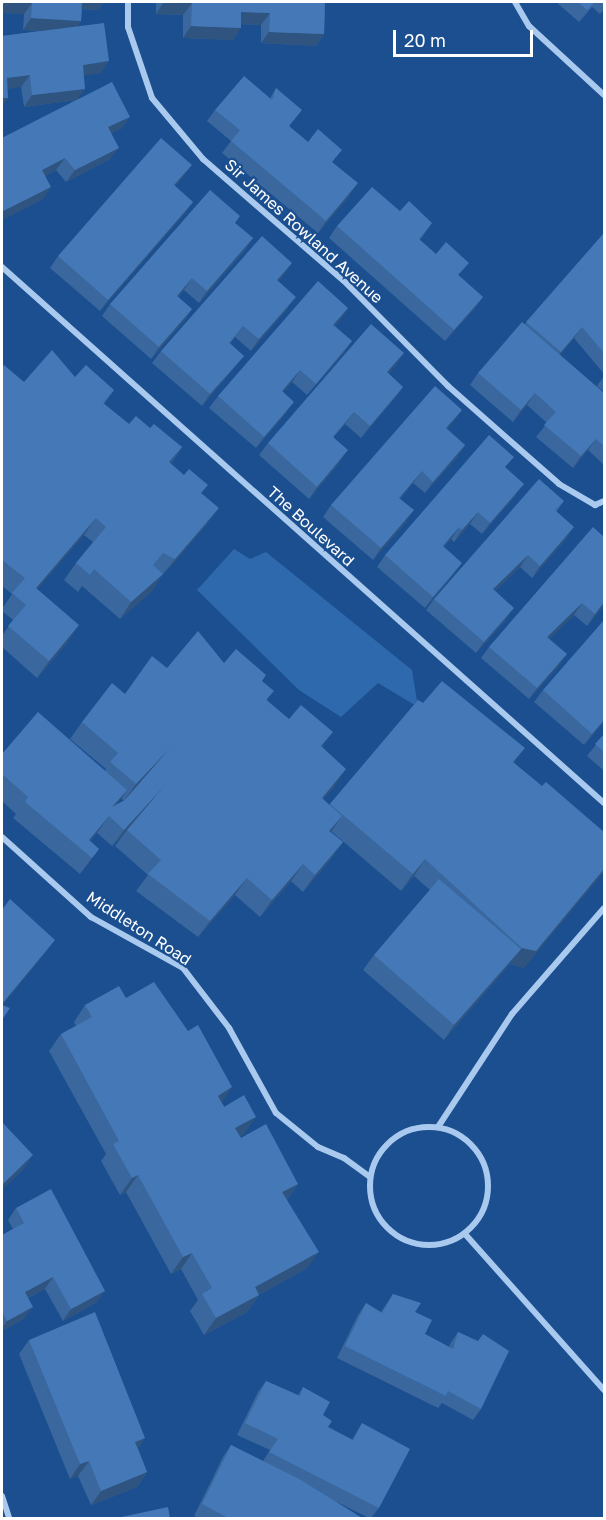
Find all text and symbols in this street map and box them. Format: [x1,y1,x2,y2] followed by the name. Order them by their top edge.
[396,18,536,56] scale bar
[404,29,446,51] text: 20 m
[221,155,387,307] street label: Sir James Rowland Avenue
[264,482,358,570] street label: The Boulevard
[83,887,195,969] street label: Middleton Road

